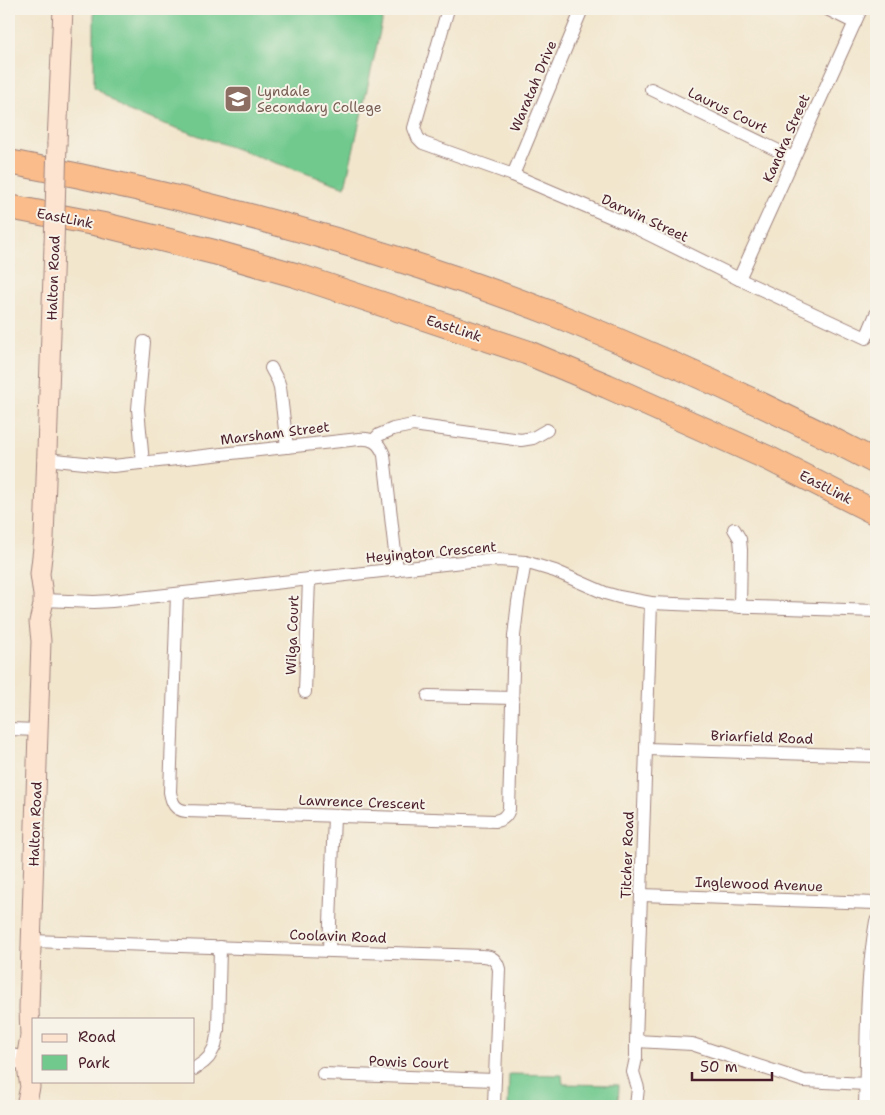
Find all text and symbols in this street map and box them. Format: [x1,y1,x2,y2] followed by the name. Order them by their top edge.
[506,37,560,135] street label: Waratah Drive
[257,82,382,116] place label: Lyndale Secondary College
[685,83,771,137] street label: Laurus Court
[223,84,253,114] school or university icon: Lyndale Secondary College
[758,91,814,185] street label: Kandra Street
[598,190,692,246] street label: Darwin Street
[35,204,95,232] street label: EastLink
[43,235,63,321] street label: Halton Road
[424,311,484,345] street label: EastLink
[219,417,331,449] street label: Marsham Street
[796,466,856,508] street label: EastLink
[365,537,497,567] street label: Heyington Crescent
[282,595,302,675] street label: Wilga Court
[710,726,814,748] street label: Briarfield Road
[25,781,45,867] street label: Halton Road
[298,791,426,813] street label: Lawrence Crescent
[616,811,638,899] street label: Titcher Road
[695,873,823,895] street label: Inglewood Avenue
[289,925,387,947] street label: Coolavin Road
[32,1018,195,1082] legend
[78,1027,116,1047] text: Road
[692,1050,772,1082] scale bar
[368,1052,450,1072] street label: Powis Court
[78,1053,110,1073] text: Park
[700,1057,738,1077] text: 50 m

